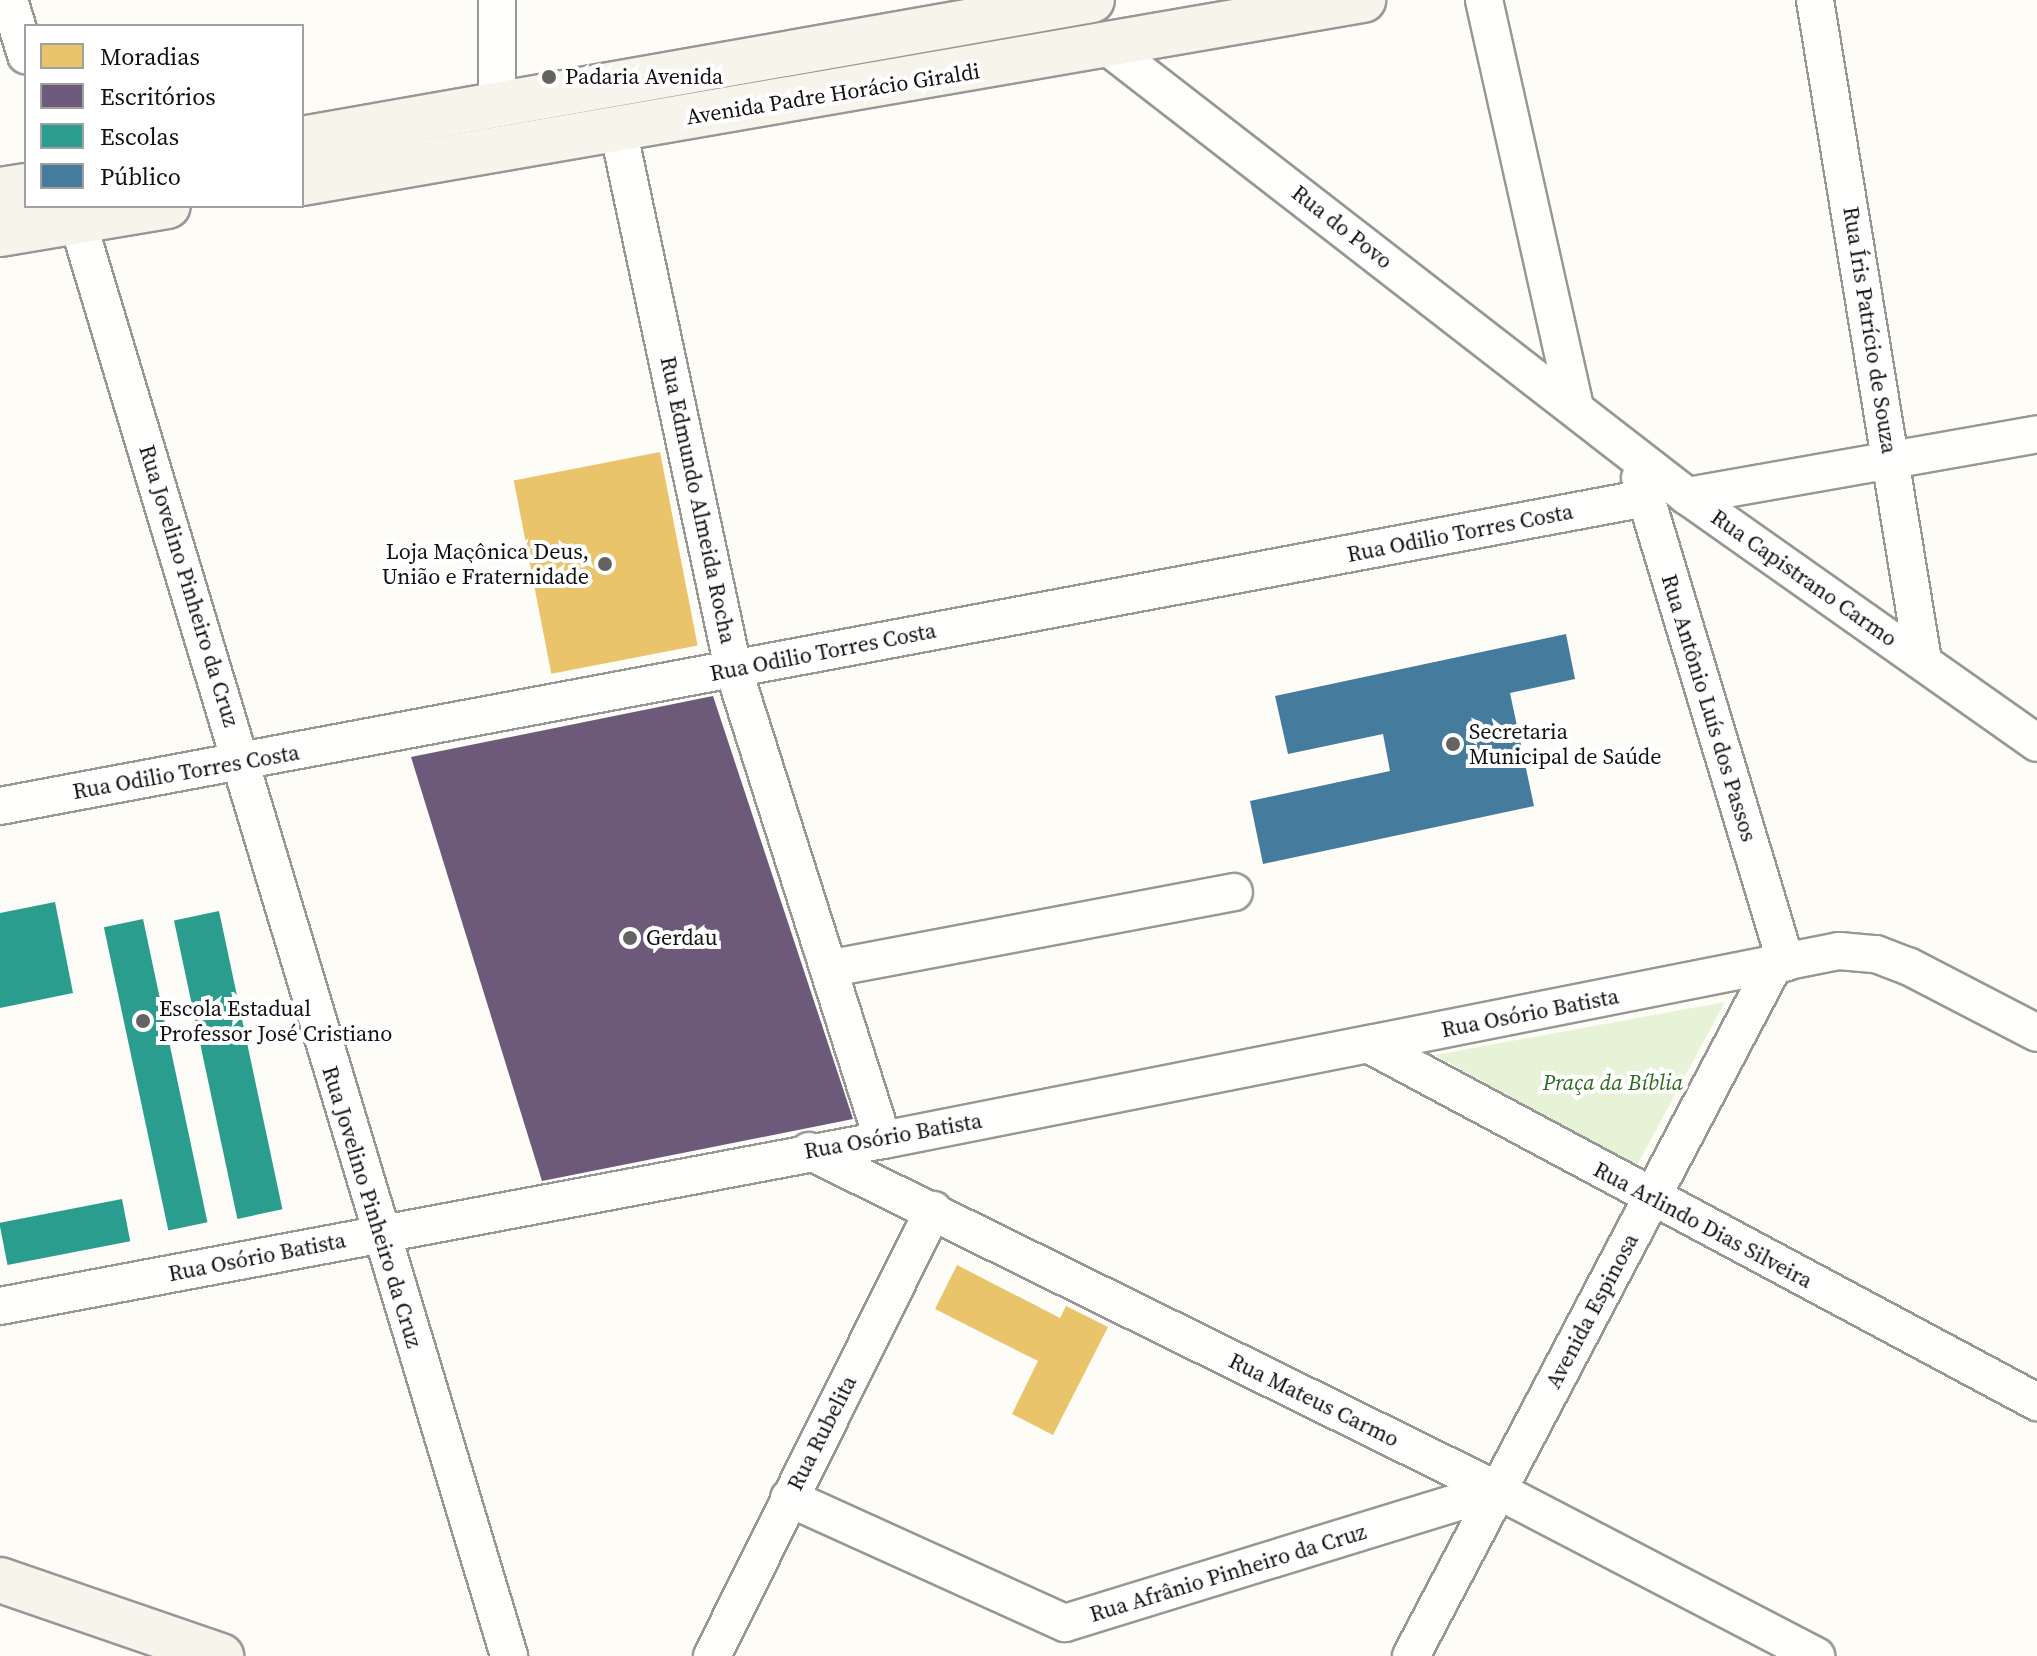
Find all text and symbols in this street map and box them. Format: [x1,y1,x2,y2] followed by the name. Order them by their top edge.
[24,24,304,208] legend
[100,40,200,73] text: Moradias
[684,58,982,130] street label: Avenida Padre Horácio Giraldi
[565,64,723,90] place label: Padaria Avenida
[540,68,558,86] marker: Padaria Avenida
[100,80,216,113] text: Escritórios
[100,120,179,153] text: Escolas
[100,160,181,193] text: Público
[1286,180,1398,274] street label: Rua do Povo
[1837,205,1903,455] street label: Rua Íris Patrício de Souza
[655,354,741,646] street label: Rua Edmundo Almeida Rocha
[133,442,245,730] street label: Rua Jovelino Pinheiro da Cruz
[1345,498,1575,568] street label: Rua Odilio Torres Costa
[1706,504,1902,652] street label: Rua Capistrano Carmo
[382,538,589,590] place label: Loja Maçônica Deus, União e Fraternidade
[596,555,614,573] marker: Loja Maçônica Deus, União e Fraternidade
[1656,571,1762,845] street label: Rua Antônio Luís dos Passos
[708,617,938,687] street label: Rua Odilio Torres Costa
[1469,718,1661,770] place label: Secretaria Municipal de Saúde
[1444,735,1462,753] marker: Secretaria Municipal de Saúde
[70,739,302,805] street label: Rua Odilio Torres Costa
[646,925,718,951] place label: Gerdau
[621,929,639,947] marker: Gerdau
[1439,983,1621,1043] street label: Rua Osório Batista
[159,995,392,1046] place label: Escola Estadual Professor José Cristiano
[134,1012,152,1030] marker: Escola Estadual Professor José Cristiano
[316,1063,428,1351] street label: Rua Jovelino Pinheiro da Cruz
[1543,1070,1683,1096] park label: Praça da Bíblia
[802,1107,984,1165] street label: Rua Osório Batista
[1589,1156,1817,1294] street label: Rua Arlindo Dias Silveira
[166,1227,348,1287] street label: Rua Osório Batista
[1540,1229,1644,1393] street label: Avenida Espinosa
[1225,1347,1403,1453] street label: Rua Mateus Carmo
[782,1371,862,1495] street label: Rua Rubelita
[1087,1518,1369,1628] street label: Rua Afrânio Pinheiro da Cruz

